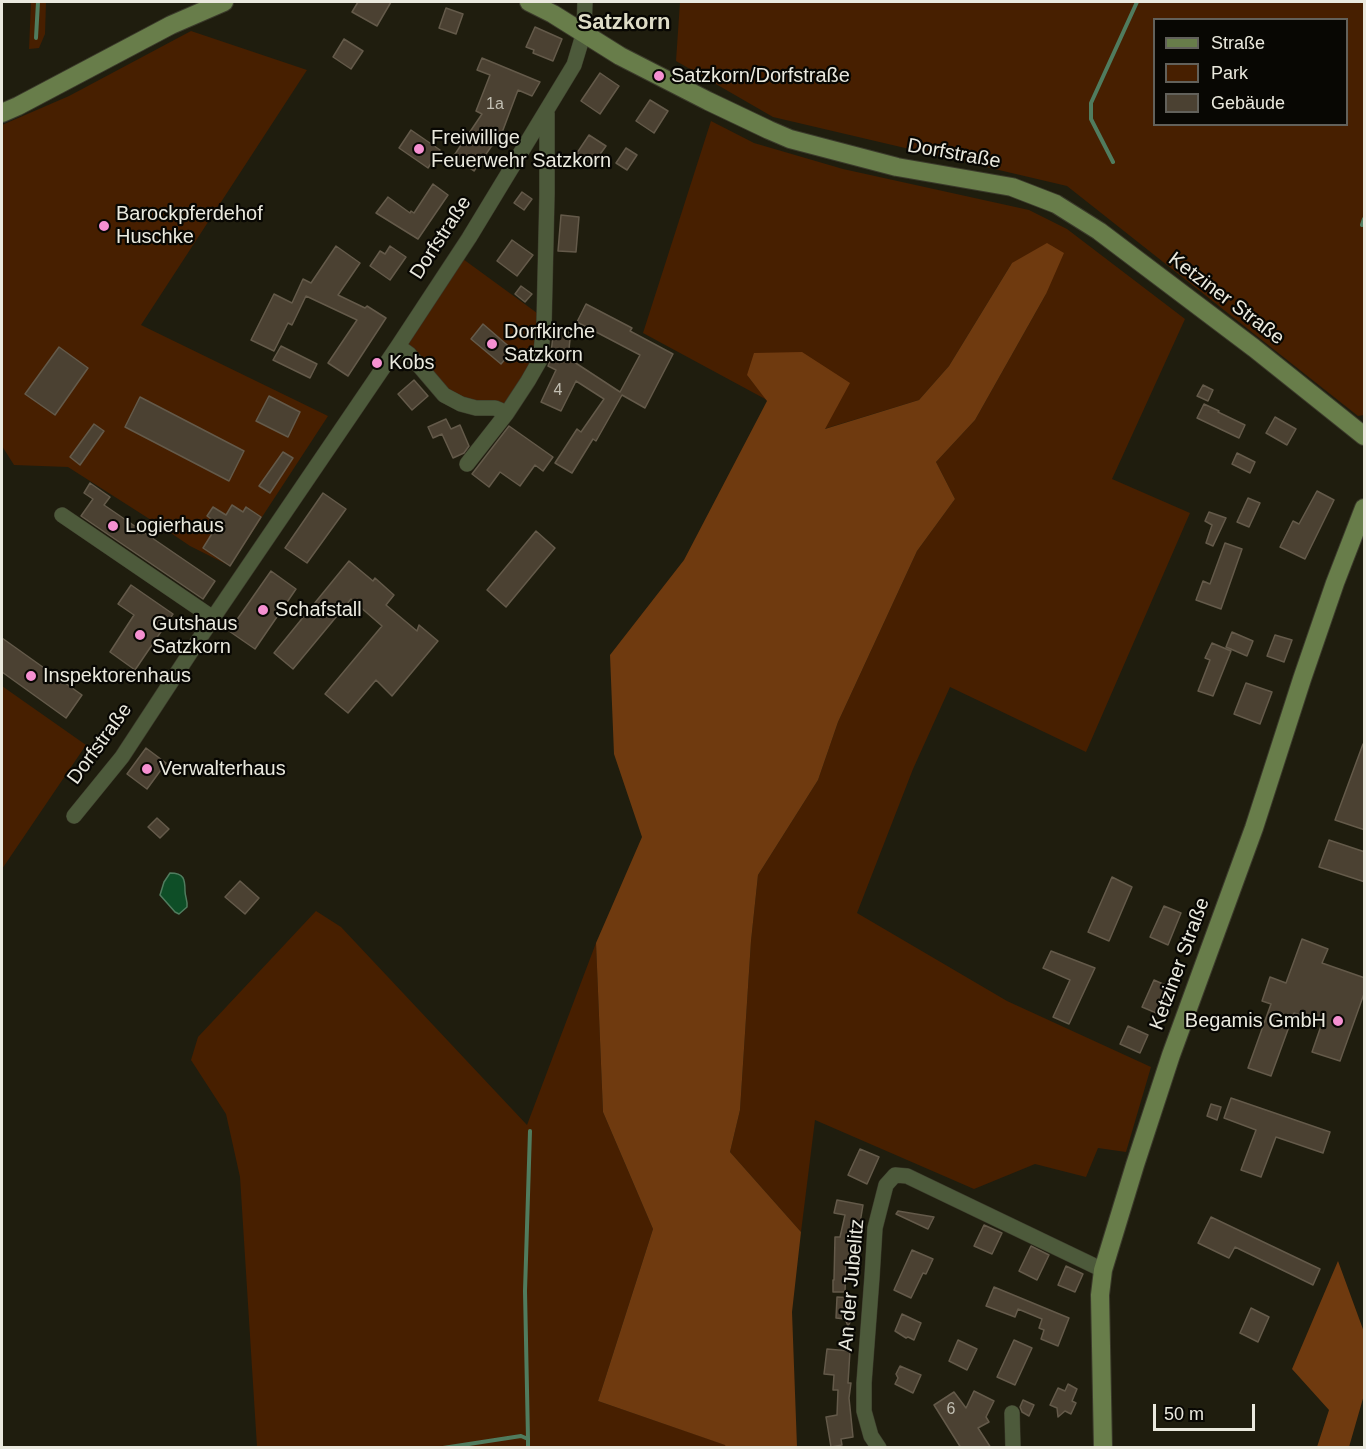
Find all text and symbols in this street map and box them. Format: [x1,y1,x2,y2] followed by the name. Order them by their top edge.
[578,10,670,36] district label: Satzkorn
[1153,18,1348,126] legend
[1211,33,1265,53] text: Straße
[1211,63,1248,83] text: Park
[671,64,850,88] place label: Satzkorn/Dorfstraße
[652,69,666,83] marker: Satzkorn/Dorfstraße
[1211,93,1285,113] text: Gebäude
[486,95,504,115] house number: 1a
[431,126,611,173] place label: Freiwillige Feuerwehr Satzkorn
[905,134,1003,174] street label: Dorfstraße
[412,142,426,156] marker: Freiwillige Feuerwehr Satzkorn
[405,192,477,284] street label: Dorfstraße
[116,202,263,249] place label: Barockpferdehof Huschke
[97,219,111,233] marker: Barockpferdehof Huschke
[1163,248,1289,350] street label: Ketziner Straße
[504,320,595,367] place label: Dorfkirche Satzkorn
[485,337,499,351] marker: Dorfkirche Satzkorn
[389,351,435,375] place label: Kobs
[370,356,384,370] marker: Kobs
[554,381,562,401] house number: 4
[125,514,224,538] place label: Logierhaus
[106,519,120,533] marker: Logierhaus
[275,598,362,622] place label: Schafstall
[256,603,270,617] marker: Schafstall
[152,612,238,659] place label: Gutshaus Satzkorn
[133,628,147,642] marker: Gutshaus Satzkorn
[43,664,191,688] place label: Inspektorenhaus
[24,669,38,683] marker: Inspektorenhaus
[63,699,137,789] street label: Dorfstraße
[159,757,286,781] place label: Verwalterhaus
[140,762,154,776] marker: Verwalterhaus
[1145,895,1215,1033] street label: Ketziner Straße
[1185,1009,1326,1033] place label: Begamis GmbH
[1331,1014,1345,1028] marker: Begamis GmbH
[834,1218,870,1352] street label: An der Jubelitz
[1156,1392,1258,1430] scale bar
[947,1400,955,1420] house number: 6
[1164,1404,1204,1424] text: 50 m

